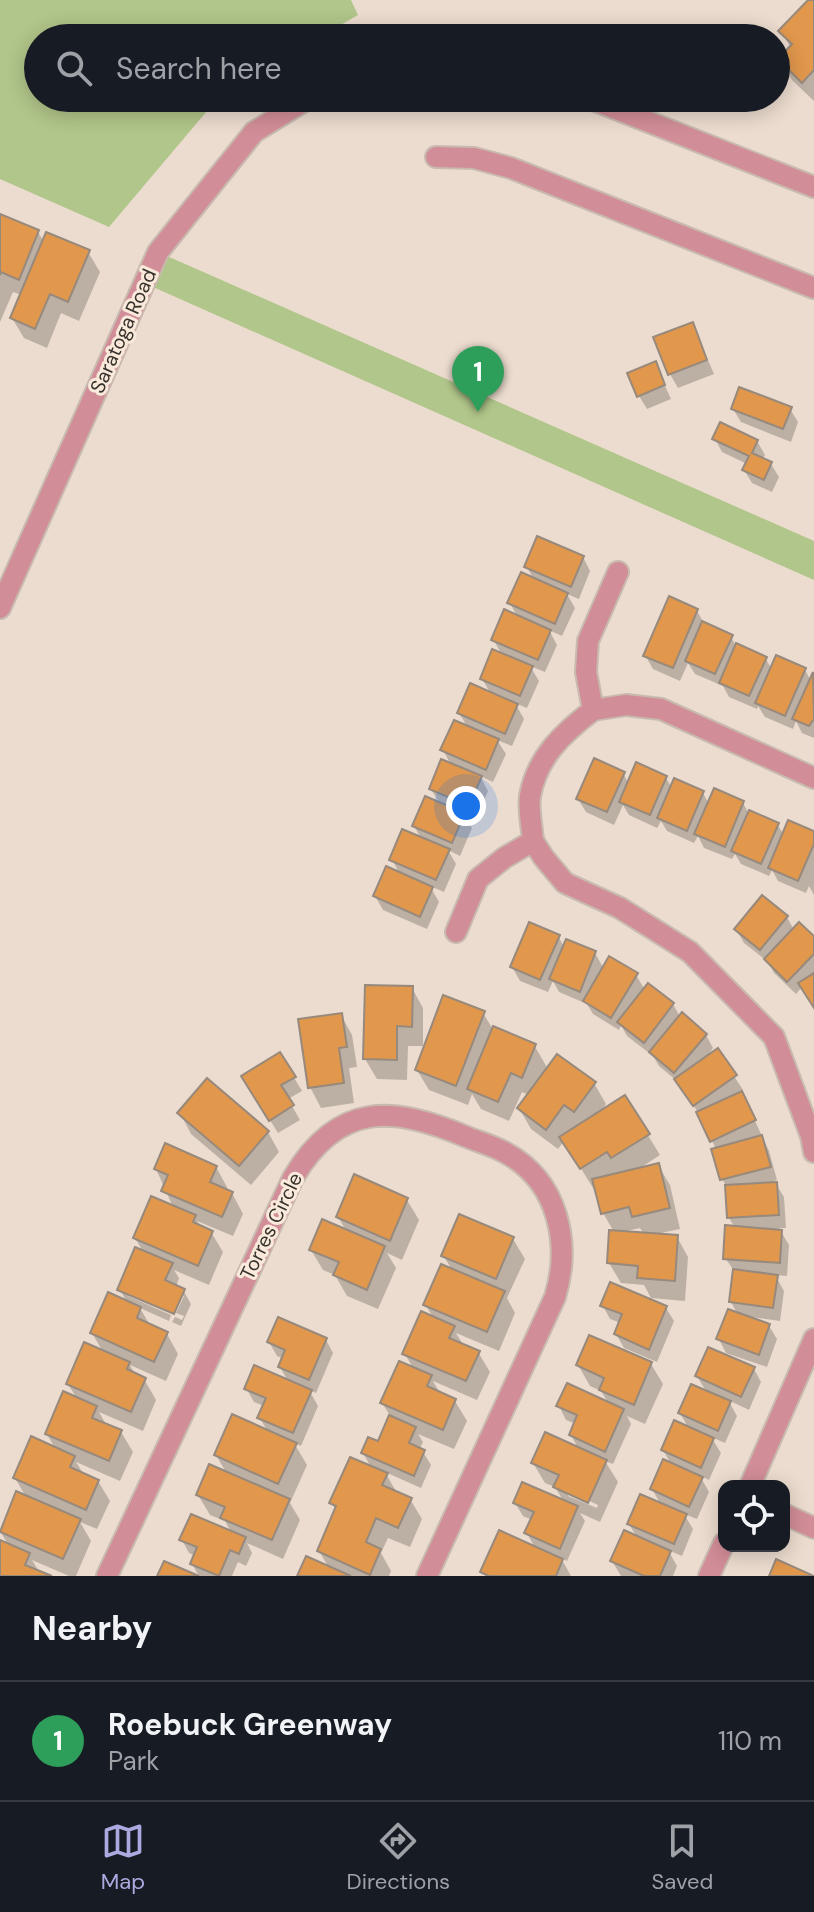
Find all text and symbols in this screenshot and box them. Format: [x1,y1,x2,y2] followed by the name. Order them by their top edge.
[24,24,790,112] search box
[52,46,96,90] icon: search
[116,49,282,88] text: Search here
[84,265,162,397] street label: Saratoga Road
[452,346,504,412] pin: 1
[446,786,486,826] your location
[234,1168,308,1284] street label: Torres Circle
[718,1480,790,1552] map controls
[718,1480,790,1552] button: locate
[32,1606,152,1651] text: Nearby
[108,1705,392,1744] text: Roebuck Greenway
[53,1724,63,1758] text: 1
[718,1724,782,1758] text: 110 m
[108,1744,159,1778] text: Park
[101,1819,145,1896] tab: Map
[347,1819,450,1896] tab: Directions
[652,1819,713,1896] tab: Saved

